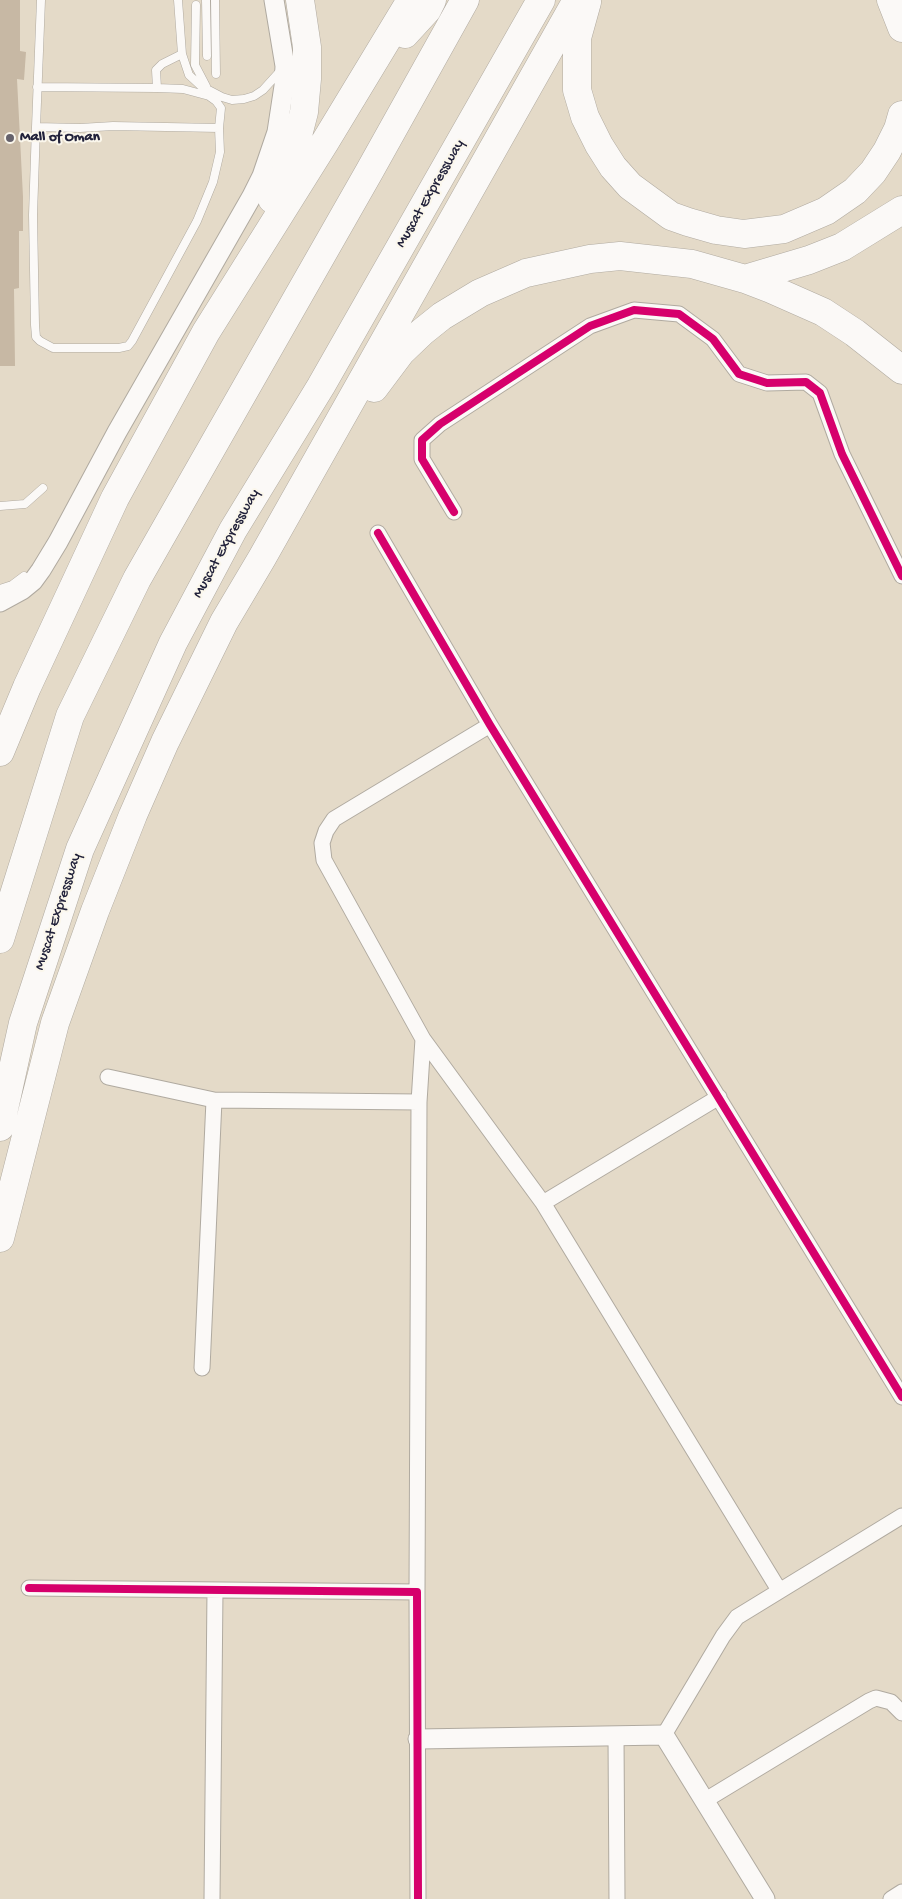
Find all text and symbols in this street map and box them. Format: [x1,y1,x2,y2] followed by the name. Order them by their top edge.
[20,129,100,147] place label: Mall of Oman
[4,132,16,144] marker: Mall of Oman
[393,137,469,251] street label: Muscat Expressway
[190,486,264,602] street label: Muscat Expressway
[32,851,86,973] street label: Muscat Expressway

